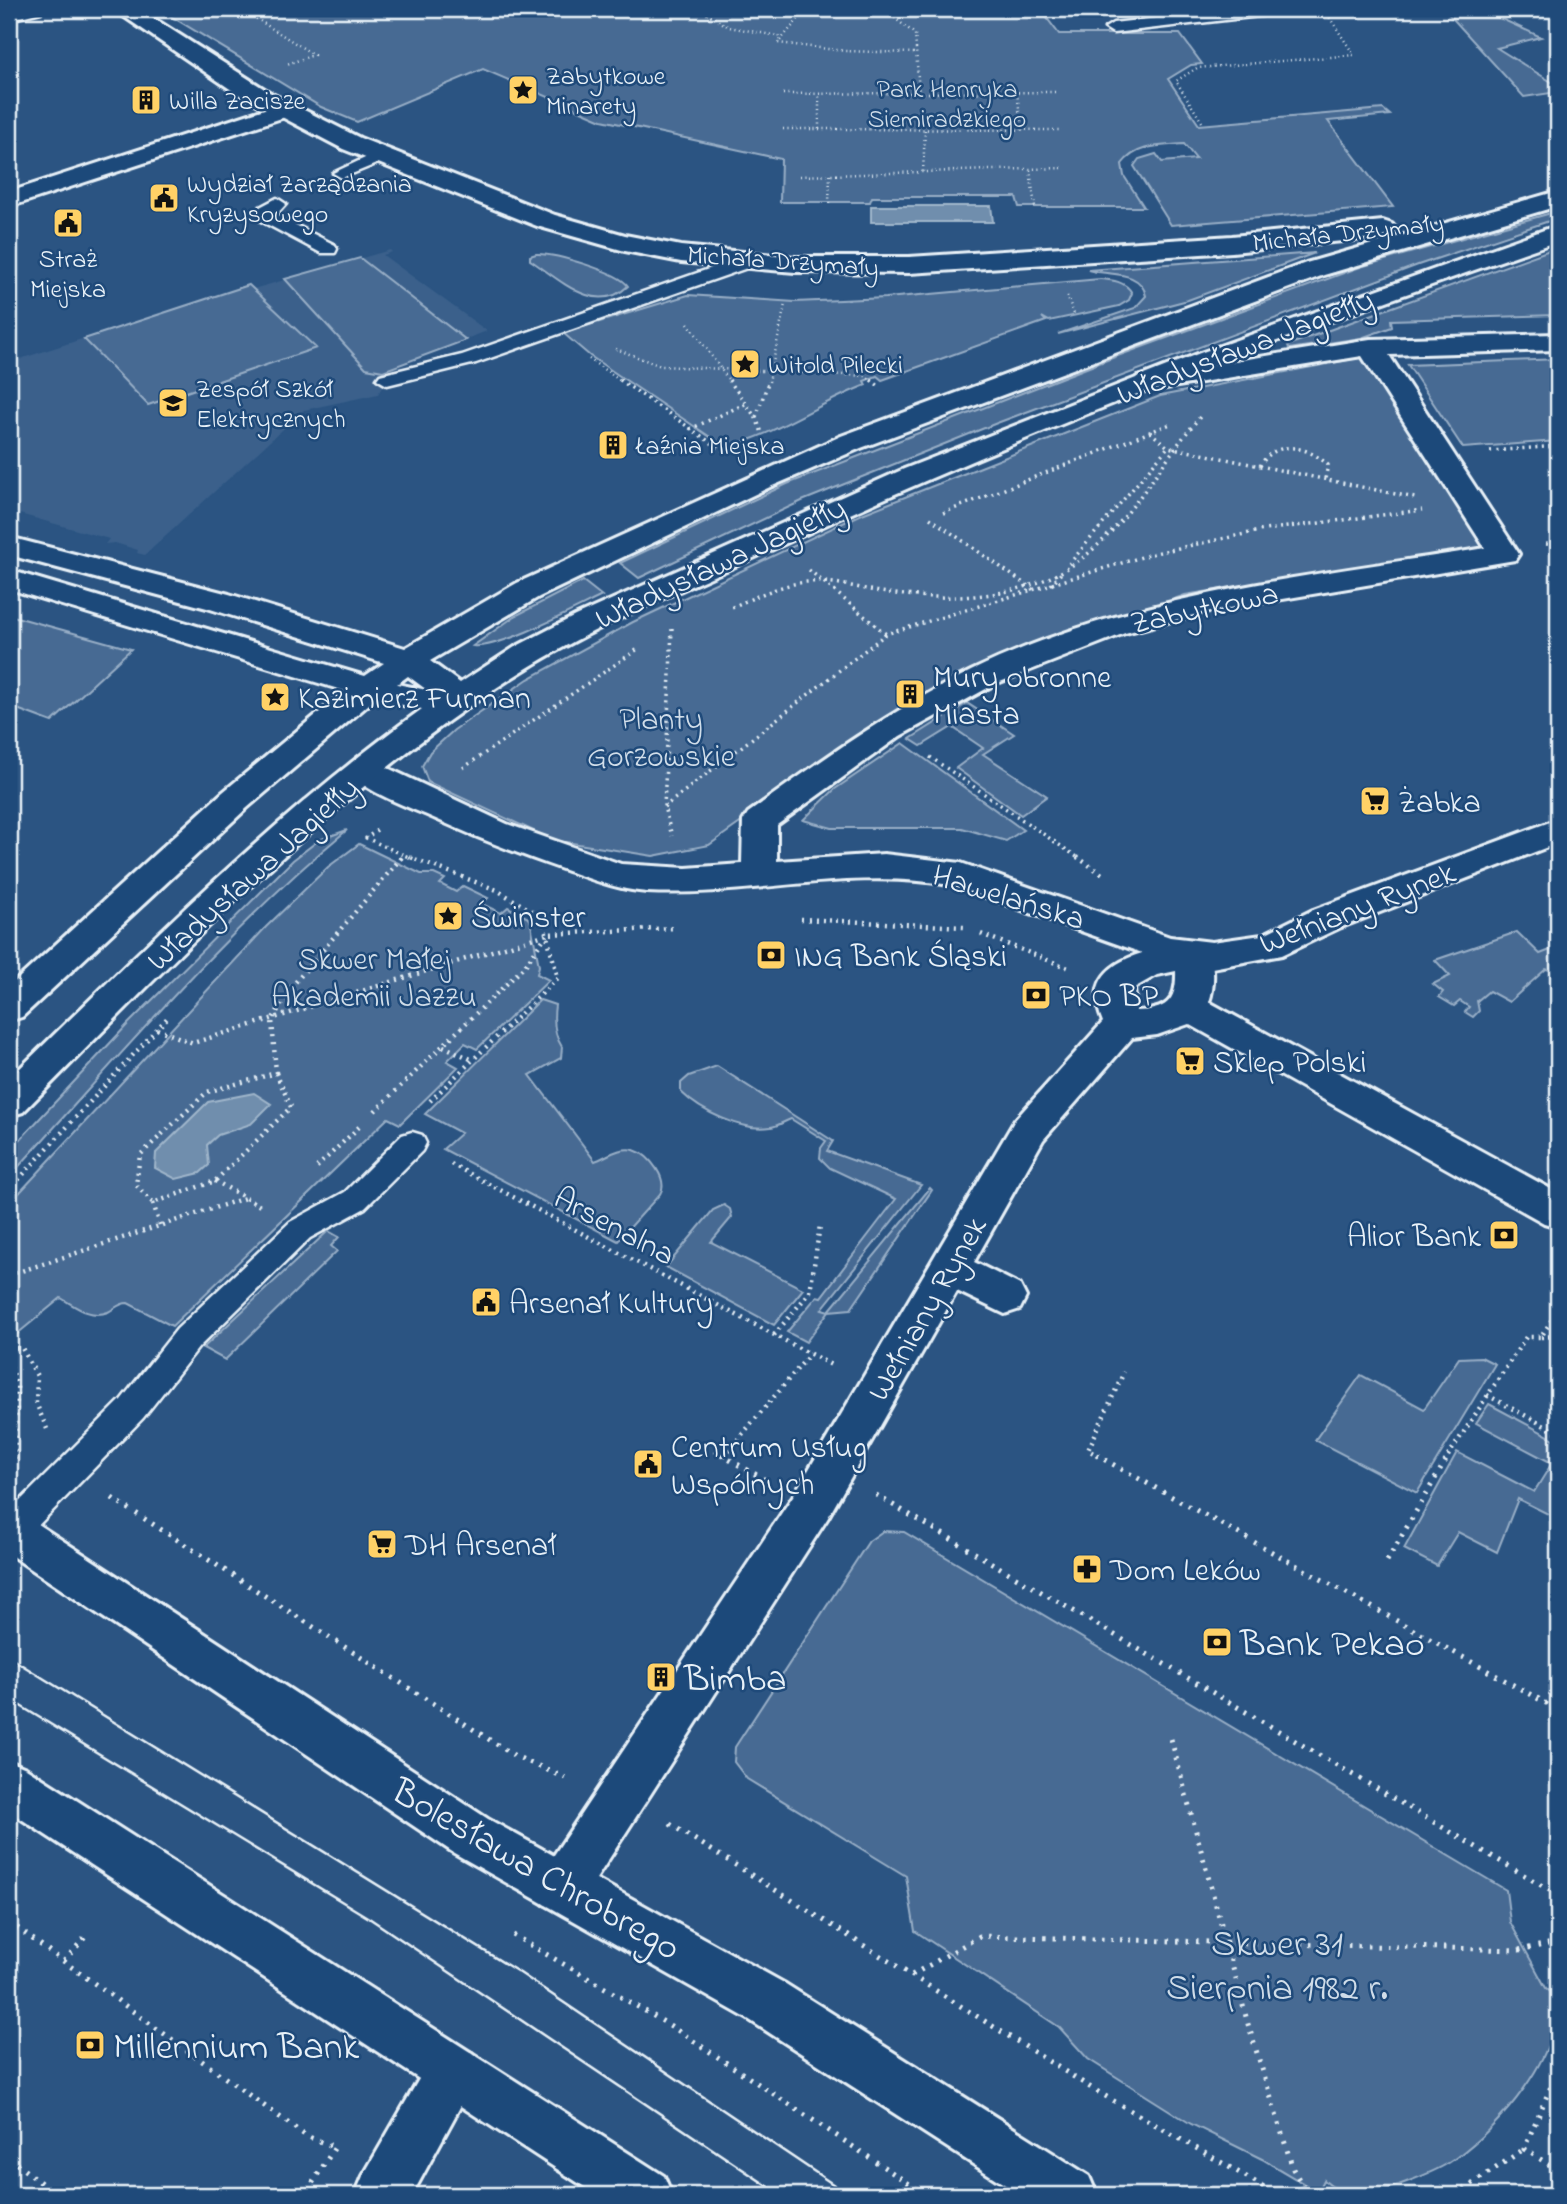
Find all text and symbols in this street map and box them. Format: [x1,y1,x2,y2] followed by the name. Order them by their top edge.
[546,59,666,127] place label: Zabytkowe Minarety
[868,72,1026,140] park label: Park Henryka Siemiradzkiego
[506,73,540,107] place icon: Zabytkowe Minarety
[129,83,163,117] building icon: Willa Zacisze
[169,84,306,122] place label: Willa Zacisze
[187,167,412,235] place label: Wydział Zarządzania Kryzysowego
[147,181,181,215] public building icon: Wydział Zarządzania Kryzysowego
[51,206,85,240] public building icon: Straż Miejska
[1251,206,1446,264] street label: Michała Drzymały
[686,237,880,289] street label: Michała Drzymały
[30,242,106,310] place label: Straż Miejska
[1111,279,1382,420] street label: Władysława Jagiełły
[728,347,762,381] place icon: Witold Pilecki
[768,348,903,386] place label: Witold Pilecki
[196,372,346,440] place label: Zespół Szkół Elektrycznych
[156,386,190,420] school or university icon: Zespół Szkół Elektrycznych
[596,428,630,462] building icon: Łaźnia Miejska
[635,429,785,467] place label: Łaźnia Miejska
[588,486,855,644] street label: Władysława Jagiełły
[1127,572,1283,649] street label: Zabytkowa
[933,656,1112,740] place label: Mury obronne Miasta
[298,677,531,724] place label: Kazimierz Furman
[893,677,927,711] building icon: Mury obronne Miasta
[258,680,292,714] place icon: Kazimierz Furman
[587,698,736,782] park label: Planty Gorzowskie
[138,767,371,984] street label: Władysława Jagiełły
[1398,781,1481,828] place label: Żabka
[1358,784,1392,818] supermarket icon: Żabka
[1253,851,1464,969] street label: Wełniany Rynek
[926,854,1090,945] street label: Hawelańska
[471,896,585,943] place label: Świnster
[431,899,465,933] place icon: Świnster
[794,935,1007,982] place label: ING Bank Śląski
[271,938,477,1022] park label: Skwer Małej Akademii Jazzu
[754,938,788,972] bank icon: ING Bank Śląski
[1059,975,1159,1022] place label: PKO BP
[1019,978,1053,1012] bank icon: PKO BP
[1213,1041,1366,1088] place label: Sklep Polski
[1173,1044,1207,1078] supermarket icon: Sklep Polski
[544,1176,683,1280] street label: Arsenalna
[857,1208,1001,1411] street label: Wełniany Rynek
[1347,1215,1482,1262] place label: Alior Bank
[1487,1218,1521,1252] bank icon: Alior Bank
[509,1282,713,1329] place label: Arsenał Kultury
[469,1285,503,1319] public building icon: Arsenał Kultury
[671,1426,867,1510] place label: Centrum Usług Wspólnych
[631,1447,665,1481] public building icon: Centrum Usług Wspólnych
[404,1524,556,1571] place label: DH Arsenał
[365,1527,399,1561] supermarket icon: DH Arsenał
[1109,1549,1261,1596] place label: Dom Leków
[1070,1552,1104,1586] pharmacy icon: Dom Leków
[1239,1618,1425,1674] place label: Bank Pekao
[1200,1625,1234,1659] bank icon: Bank Pekao
[683,1653,787,1709] place label: Bimba
[644,1660,678,1694] building icon: Bimba
[379,1765,690,1977] street label: Bolesława Chrobrego
[1166,1918,1388,2018] park label: Skwer 31 Sierpnia 1982 r.
[113,2021,359,2077] place label: Millennium Bank
[73,2028,107,2062] bank icon: Millennium Bank

